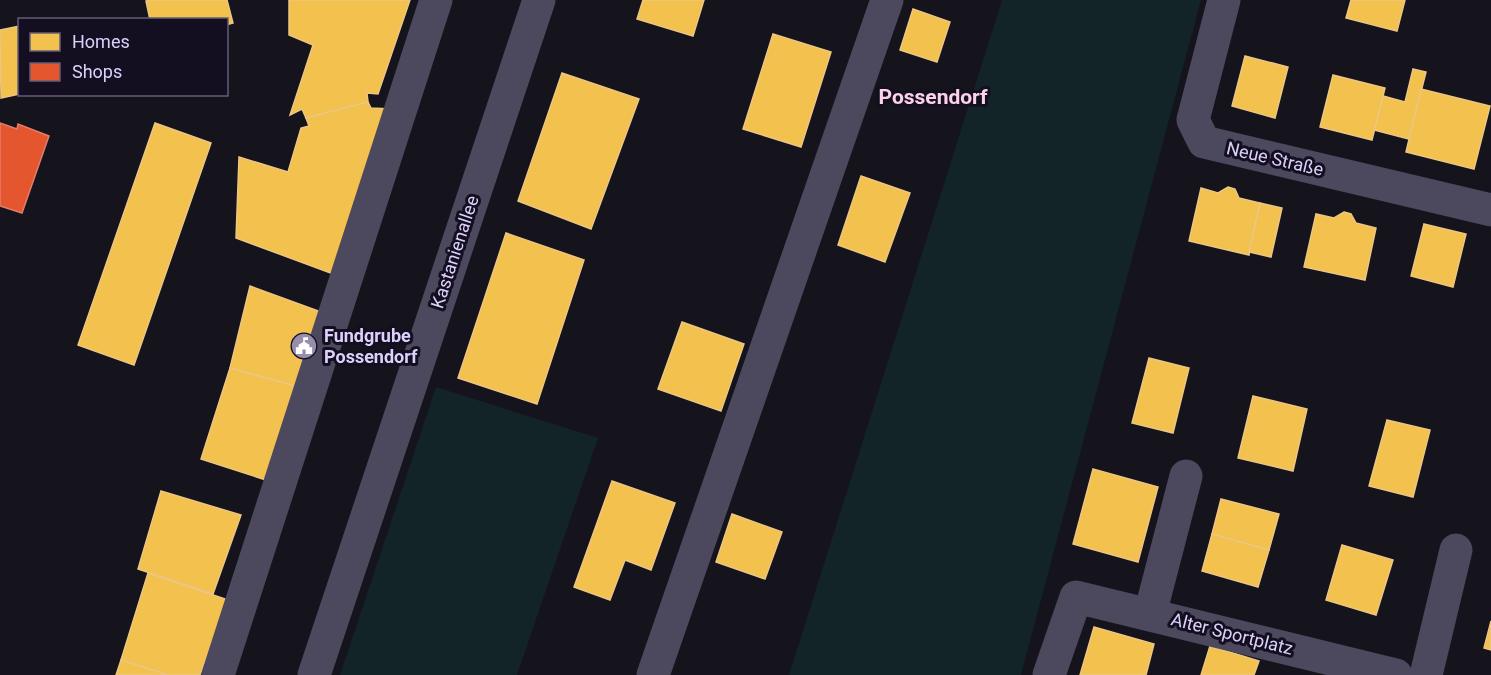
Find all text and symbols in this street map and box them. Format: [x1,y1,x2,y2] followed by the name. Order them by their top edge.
[18,18,228,96] legend
[72,31,130,52] text: Homes
[72,61,122,82] text: Shops
[878,85,988,109] district label: Possendorf
[1225,137,1326,180] street label: Neue Straße
[426,193,483,311] street label: Kastanienallee
[324,325,418,367] place label: Fundgrube Possendorf
[289,331,319,361] public building icon: Fundgrube Possendorf
[1169,608,1295,659] street label: Alter Sportplatz

